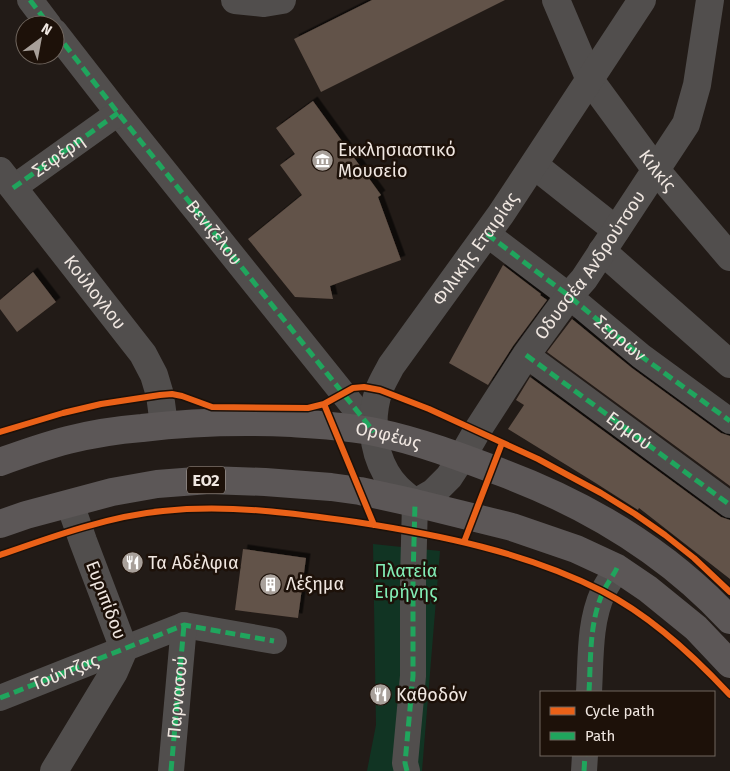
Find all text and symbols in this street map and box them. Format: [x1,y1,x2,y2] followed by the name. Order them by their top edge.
[15,15,65,65] north arrow
[38,20,55,39] text: N
[28,129,89,182] street label: Σεφέρη
[338,139,456,182] place label: Εκκλησιαστικό Μουσείο
[634,146,681,197] street label: Κιλκίς
[310,148,334,172] museum icon: Εκκλησιαστικό Μουσείο
[530,186,650,344] street label: Οδυσσέα Ανδρούτσου
[428,188,524,310] street label: Φιλικής Εταιρίας
[181,196,247,270] street label: Βενιζέλου
[59,251,131,334] street label: Κούλογλου
[589,310,651,367] street label: Σερρών
[602,407,656,455] street label: Ερμού
[354,418,424,454] street label: Ορφέως
[187,466,225,494] road number: ΕΟ2
[120,551,144,575] restaurant icon: Τα Αδέλφια
[148,552,239,574] place label: Τα Αδέλφια
[81,558,131,642] street label: Ευριπίδου
[374,560,438,603] park label: Πλατεία Ειρήνης
[258,572,282,596] building icon: Λέξημα
[286,573,344,595] place label: Λέξημα
[28,649,103,695] street label: Τούντζας
[163,655,192,740] street label: Παρνασού
[368,683,392,707] restaurant icon: Καθοδόν
[396,684,468,706] place label: Καθοδόν
[540,691,715,756] legend
[585,702,655,720] text: Cycle path
[585,727,615,745] text: Path

